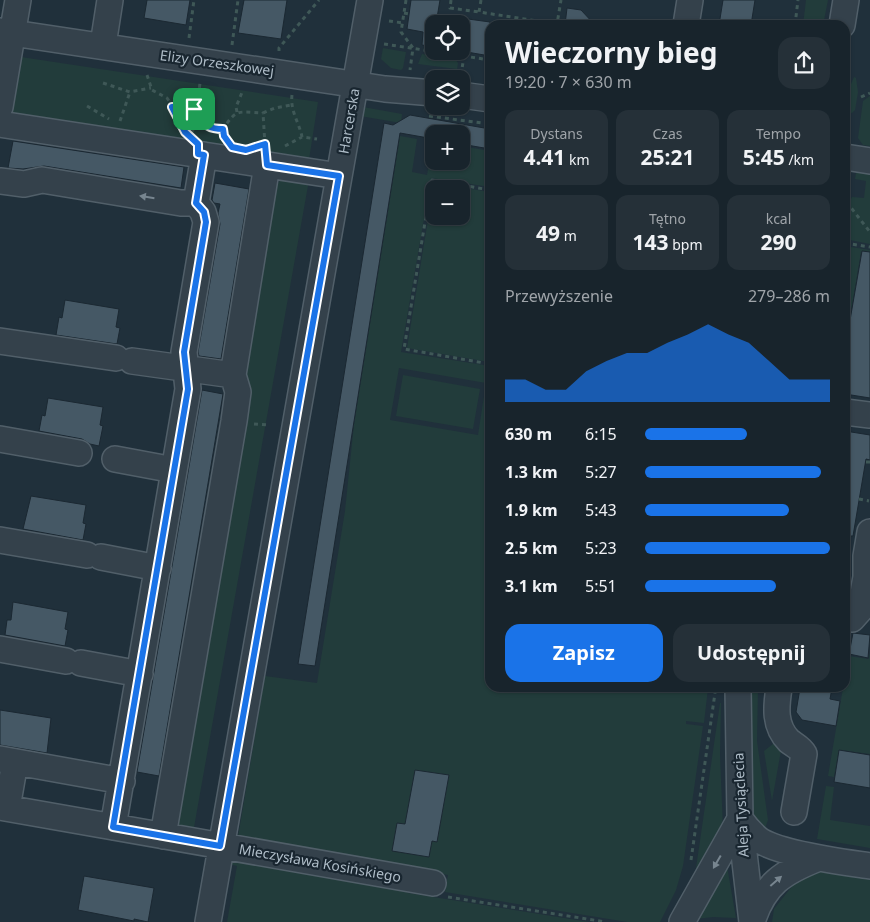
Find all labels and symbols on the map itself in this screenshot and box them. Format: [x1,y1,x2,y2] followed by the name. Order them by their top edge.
[159,45,275,80] street label: Elizy Orzeszkowej
[333,87,364,155] street label: Harcerska
[173,88,215,130] pin
[139,193,155,201] one-way arrow
[728,752,753,858] street label: Aleja Tysiąclecia
[238,839,403,886] street label: Mieczysława Kosińskiego
[712,855,721,868] one-way arrow
[770,875,783,886] one-way arrow

